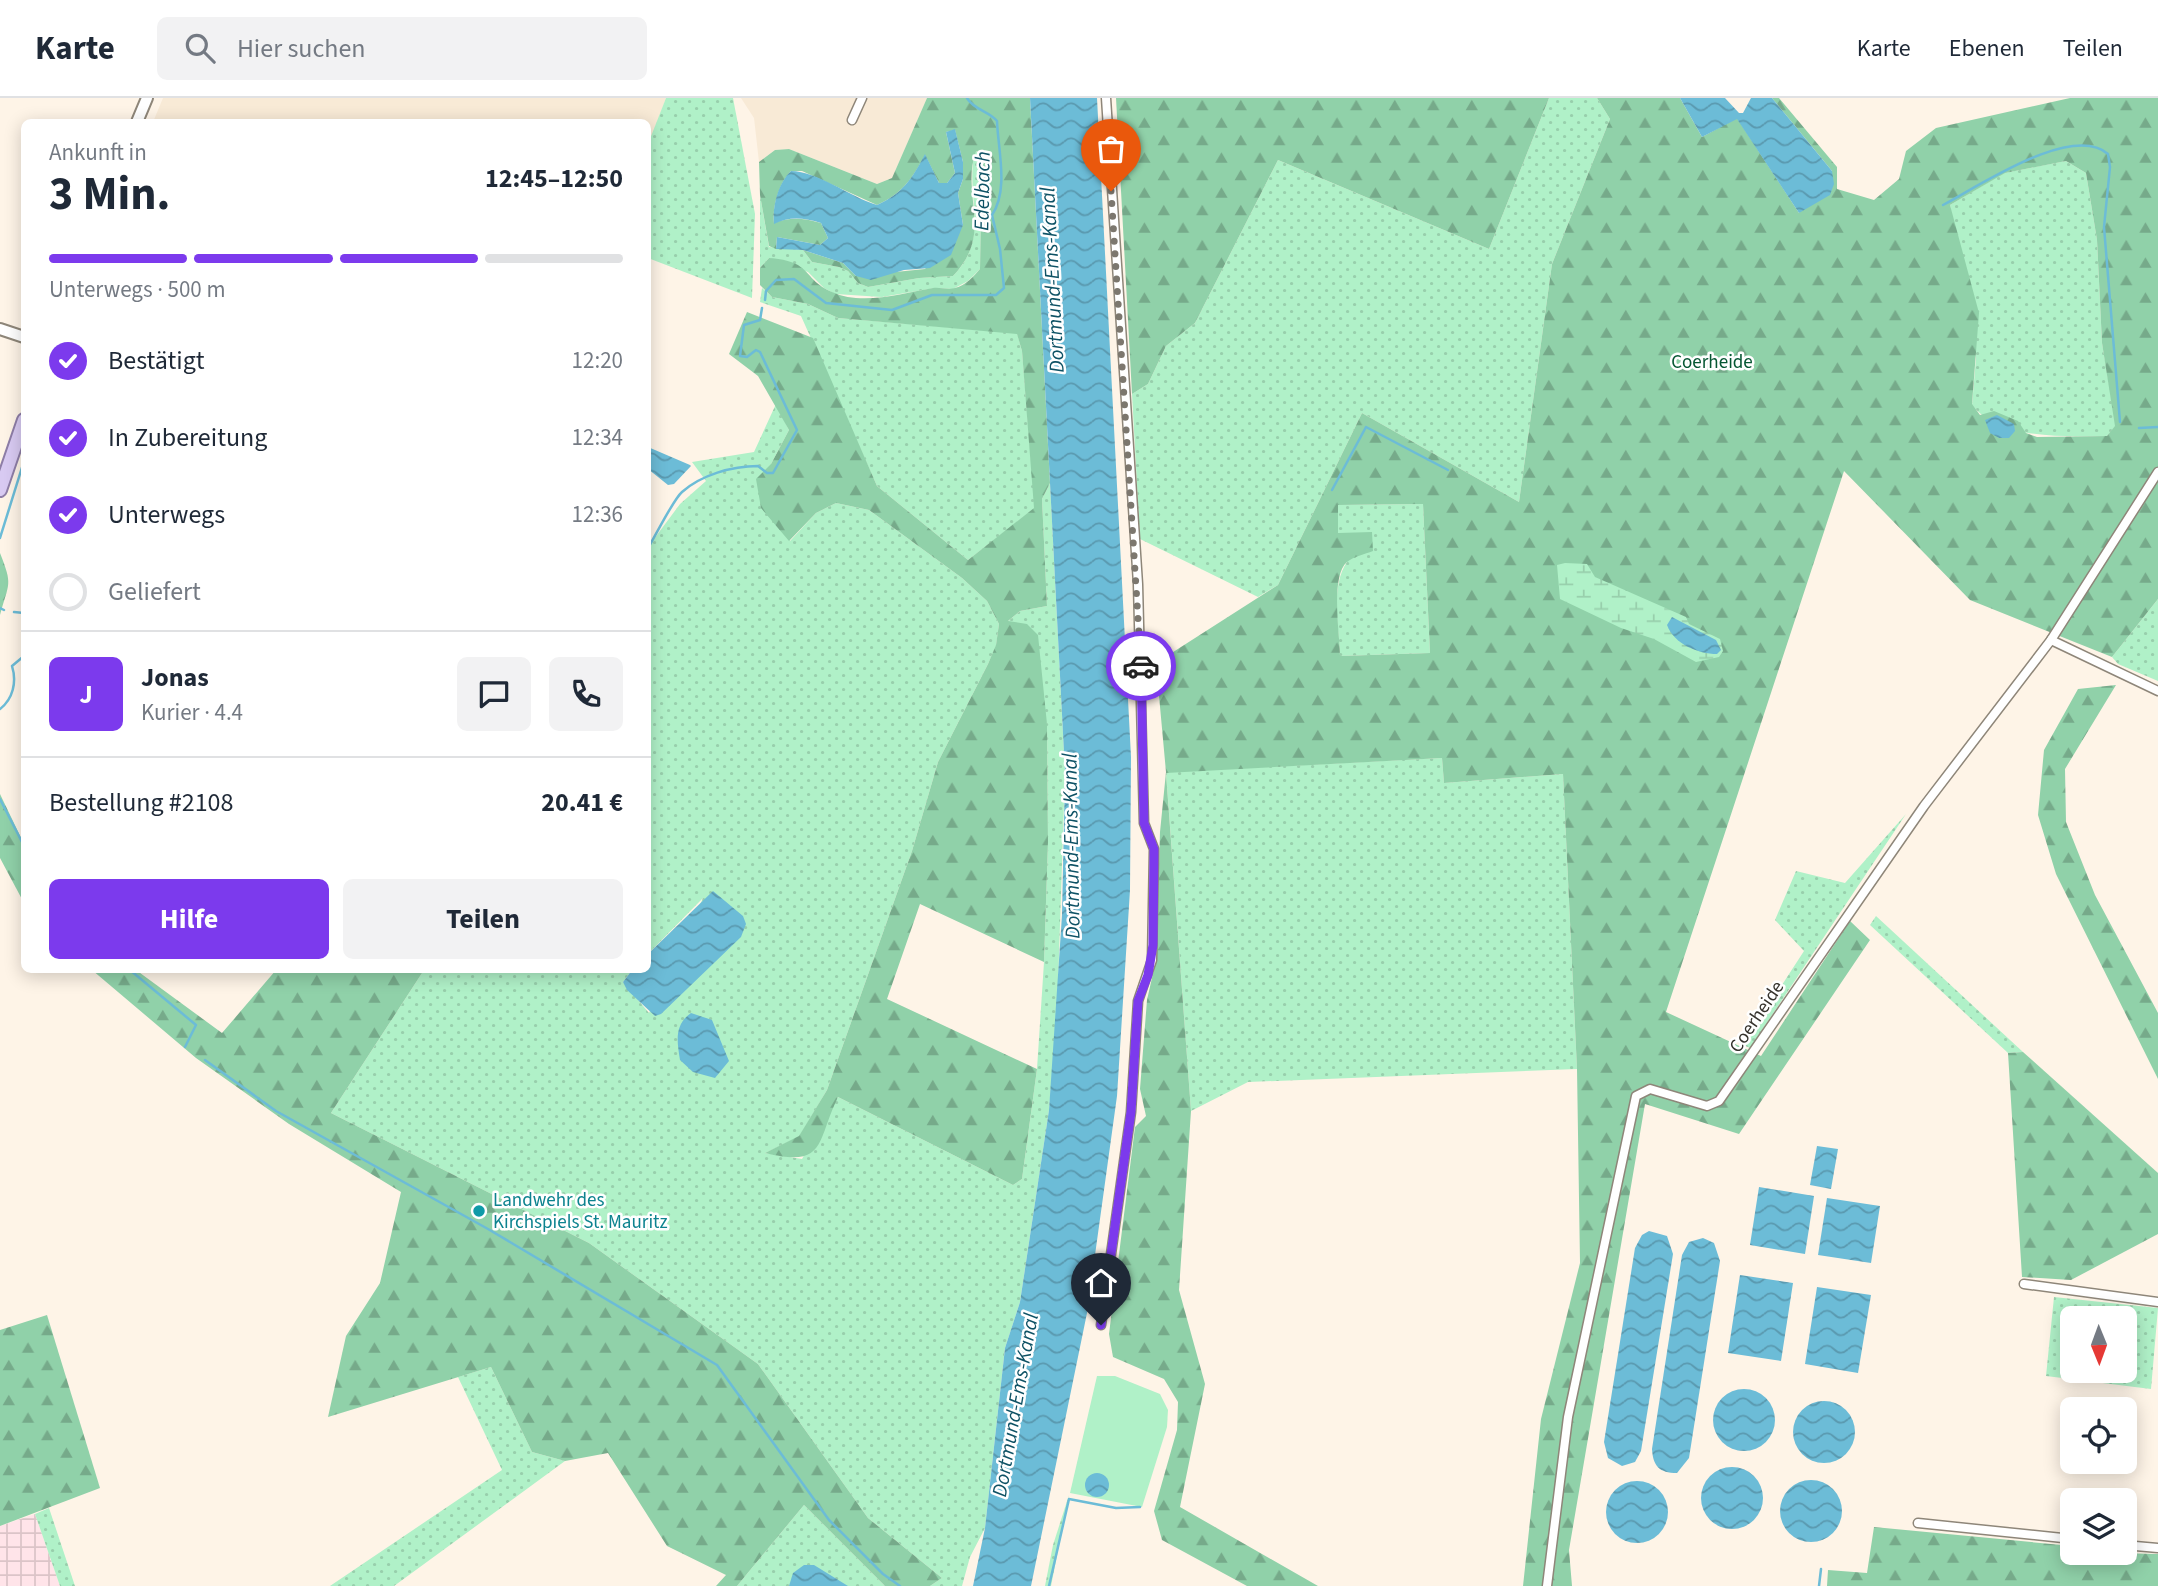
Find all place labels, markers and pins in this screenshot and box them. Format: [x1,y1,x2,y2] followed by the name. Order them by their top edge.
[1081,119,1141,191] pin
[493,1187,668,1236] place label: Landwehr des Kirchspiels St. Mauritz
[471,1203,487,1219] marker: Landwehr des Kirchspiels St. Mauritz
[1071,1253,1131,1325] pin

